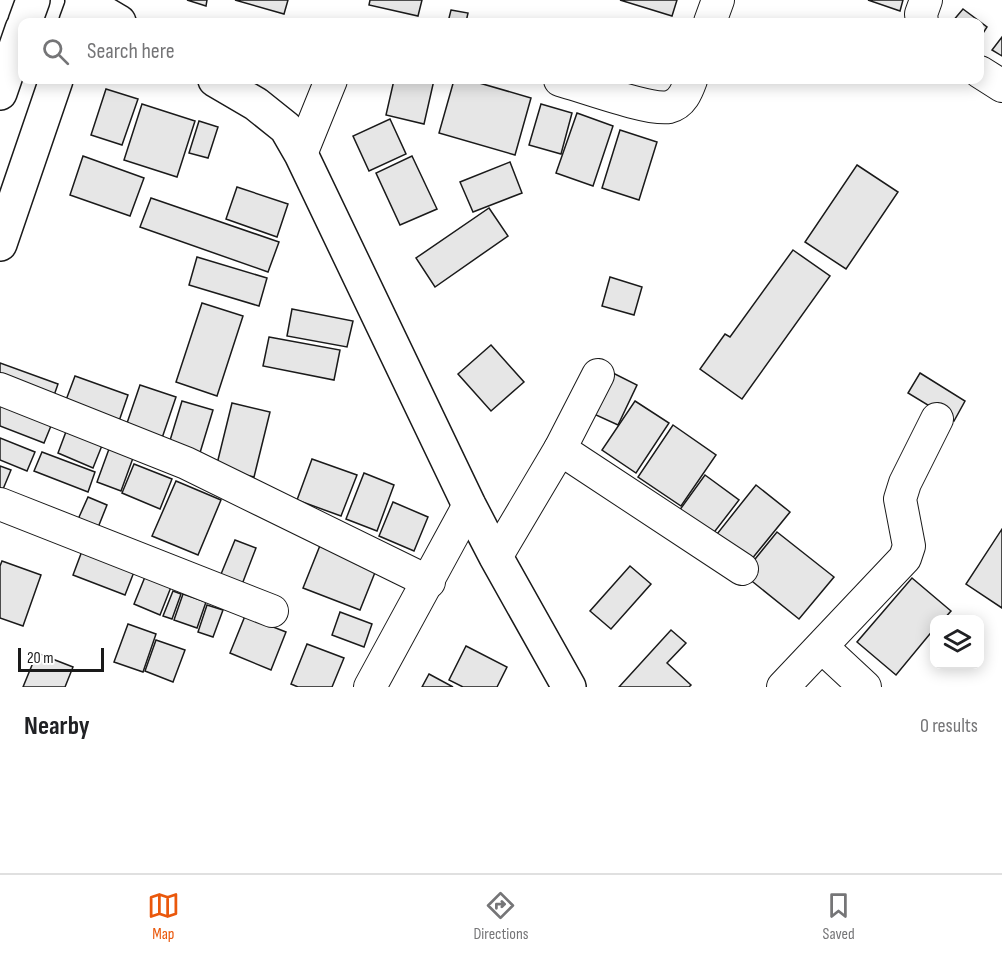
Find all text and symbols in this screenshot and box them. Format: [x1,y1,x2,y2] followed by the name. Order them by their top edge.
[18,18,984,84] search box
[39,35,72,68] icon: search
[87,38,174,65] text: Search here
[930,615,984,669] map controls
[930,615,984,669] button: layers
[18,645,104,672] scale bar
[27,649,54,668] text: 20 m
[24,711,90,742] text: Nearby
[920,714,978,738] text: 0 results
[147,889,180,944] tab: Map
[473,889,529,944] tab: Directions
[822,889,855,944] tab: Saved

